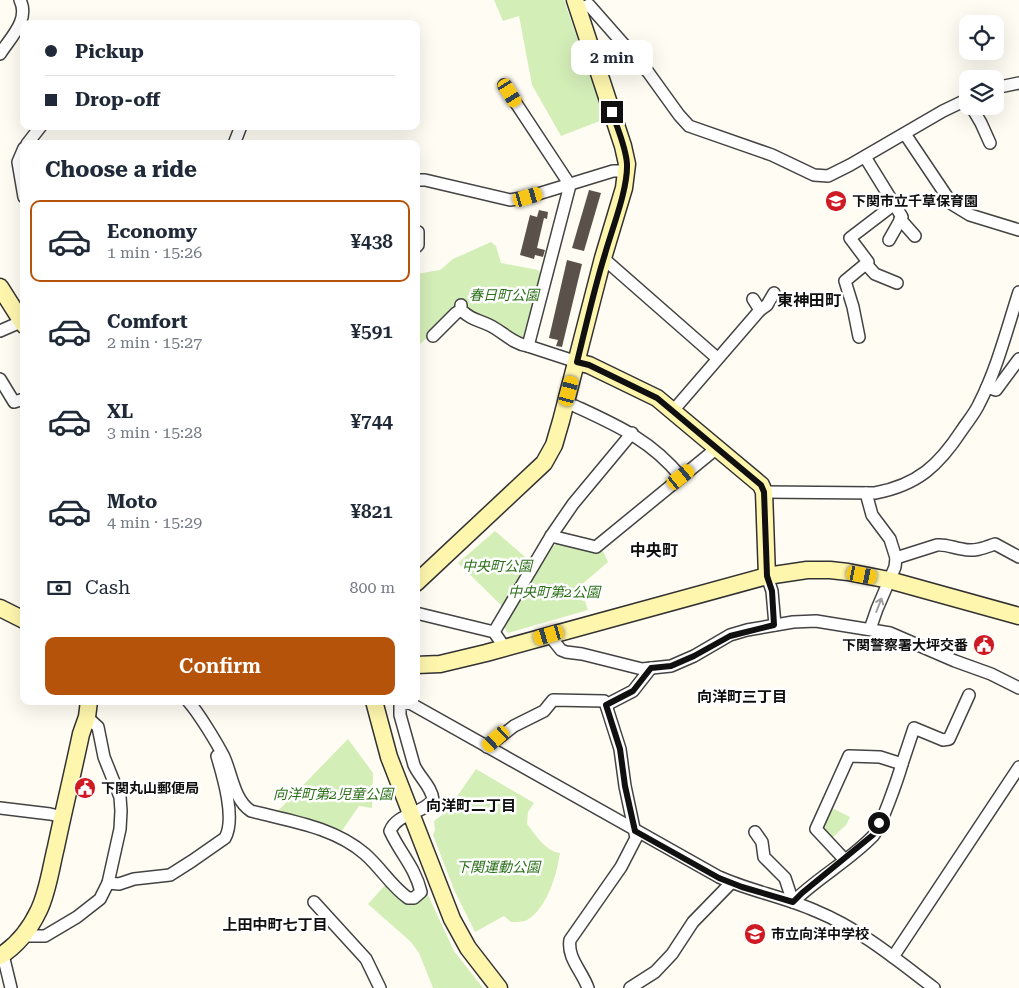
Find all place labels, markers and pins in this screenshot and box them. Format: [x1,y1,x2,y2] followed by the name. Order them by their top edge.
[824,189,848,213] school or university icon: 下関市立千草保育園
[852,193,978,209] place label: 下関市立千草保育園
[972,633,996,657] public building icon: 下関警察署大坪交番
[842,637,968,653] place label: 下関警察署大坪交番
[73,776,97,800] public building icon: 下関丸山郵便局
[101,780,199,796] place label: 下関丸山郵便局
[743,922,767,946] school or university icon: 市立向洋中学校
[771,926,869,942] place label: 市立向洋中学校

